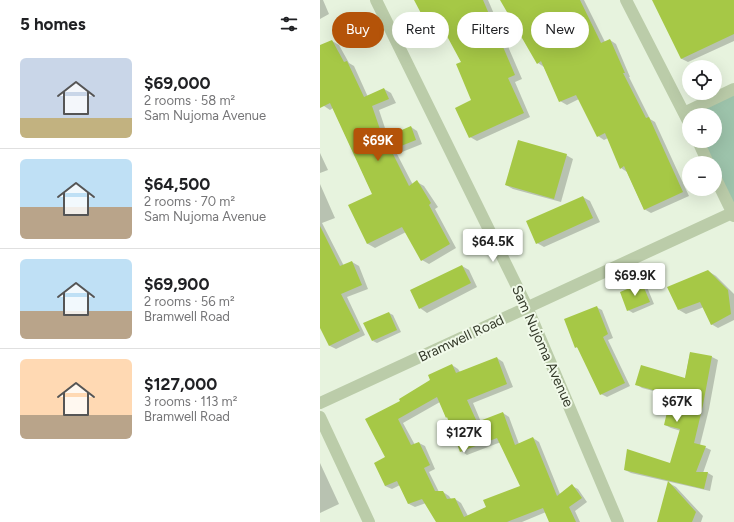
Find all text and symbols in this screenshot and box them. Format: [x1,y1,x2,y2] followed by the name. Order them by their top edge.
[332,12,384,48] chip: Buy
[392,12,449,48] chip: Rent
[457,12,523,48] chip: Filters
[531,12,589,48] chip: New
[278,13,300,35] icon: filters
[20,14,86,34] text: 5 homes
[682,60,722,196] map controls
[682,60,722,100] button: locate
[144,73,211,93] text: $69,000
[52,74,100,122] icon: home
[144,93,235,108] text: 2 rooms · 58 m²
[144,108,266,123] text: Sam Nujoma Avenue
[682,108,722,148] button: +
[354,128,402,162] pin: $69K
[363,133,393,148] text: $69K
[682,156,722,196] button: −
[144,174,210,194] text: $64,500
[52,175,100,223] icon: home
[144,194,235,209] text: 2 rooms · 70 m²
[144,209,266,224] text: Sam Nujoma Avenue
[460,229,526,263] pin: $64.5K
[472,234,514,249] text: $64.5K
[602,263,668,297] pin: $69.9K
[614,268,656,283] text: $69.9K
[144,274,209,294] text: $69,900
[52,275,100,323] icon: home
[508,283,577,410] street label: Sam Nujoma Avenue
[144,294,235,309] text: 2 rooms · 56 m²
[144,309,230,324] text: Bramwell Road
[416,311,507,366] street label: Bramwell Road
[144,374,217,394] text: $127,000
[52,375,100,423] icon: home
[653,389,701,423] pin: $67K
[144,394,237,409] text: 3 rooms · 113 m²
[662,394,692,409] text: $67K
[144,409,230,424] text: Bramwell Road
[436,420,492,454] pin: $127K
[446,425,482,440] text: $127K

